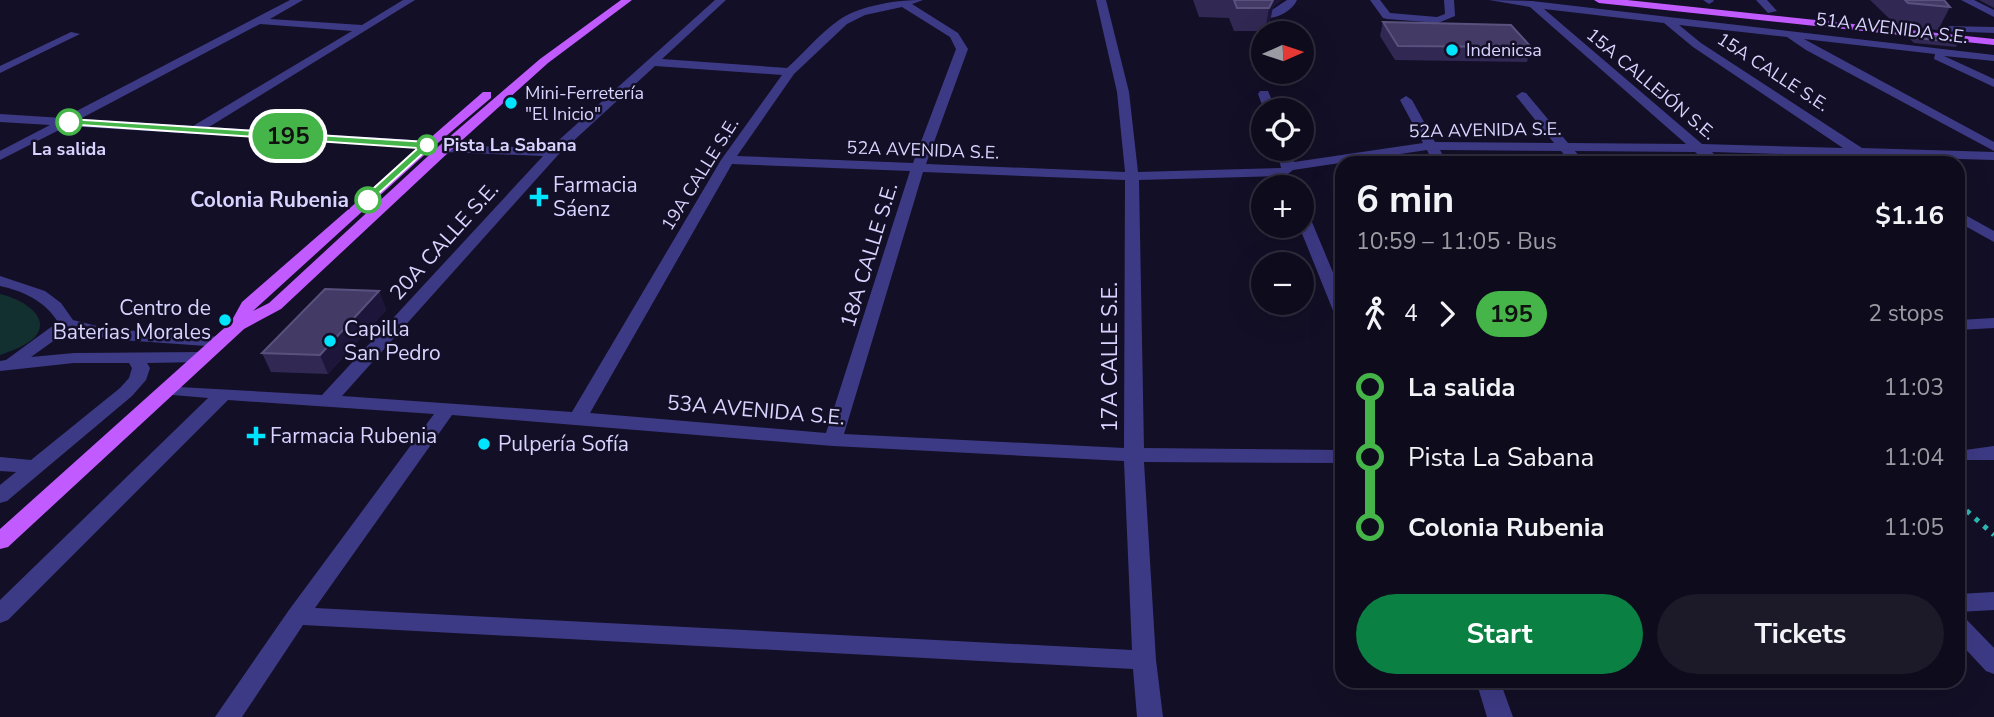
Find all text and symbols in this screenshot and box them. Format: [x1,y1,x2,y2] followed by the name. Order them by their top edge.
[1815,7,1969,49] street label: 51A AVENIDA S.E.
[1251,21,1314,84] north arrow
[1251,21,1314,315] map controls
[1581,23,1721,145] street label: 15A CALLEJÓN S.E.
[1712,27,1834,117] street label: 15A CALLE S.E.
[1466,38,1542,62] place label: Indenicsa
[1444,42,1460,58] marker: Indenicsa
[525,81,644,126] place label: Mini-Ferretería "El Inicio"
[503,95,519,111] marker: Mini-Ferretería "El Inicio"
[1251,98,1314,161] button: locate
[56,109,82,135] marker: La salida
[248,113,328,159] line badge: 195
[656,113,744,235] street label: 19A CALLE S.E.
[1408,117,1562,143] street label: 52A AVENIDA S.E.
[266,120,310,152] text: 195
[443,133,577,157] place label: Pista La Sabana
[417,135,437,155] marker: Pista La Sabana
[846,135,1000,165] street label: 52A AVENIDA S.E.
[32,137,106,161] place label: La salida
[553,171,638,223] place label: Farmacia Sáenz
[1356,174,1454,225] text: 6 min
[1251,175,1314,238] button: +
[383,176,505,306] street label: 20A CALLE S.E.
[834,179,904,331] street label: 18A CALLE S.E.
[190,186,349,214] place label: Colonia Rubenia
[355,187,381,213] marker: Colonia Rubenia
[531,189,547,205] marker: Farmacia Sáenz
[1875,198,1944,233] text: $1.16
[1356,226,1557,257] text: 10:59 – 11:05 · Bus
[1251,252,1314,315] button: −
[1096,282,1124,432] street label: 17A CALLE S.E.
[53,294,211,346] place label: Centro de Baterias Morales
[1356,295,1394,333] icon: walk
[1428,295,1466,333] icon: forward
[1404,298,1418,329] text: 4
[1490,298,1533,330] text: 195
[1868,298,1944,329] text: 2 stops
[217,312,233,328] marker: Centro de Baterias Morales
[344,315,441,367] place label: Capilla San Pedro
[322,333,338,349] marker: Capilla San Pedro
[1408,370,1516,405] text: La salida
[1884,372,1944,403] text: 11:03
[666,388,846,432] street label: 53A AVENIDA S.E.
[270,422,437,450] place label: Farmacia Rubenia
[248,428,264,444] marker: Farmacia Rubenia
[498,430,629,458] place label: Pulpería Sofía
[476,436,492,452] marker: Pulpería Sofía
[1408,440,1594,475] text: Pista La Sabana
[1884,442,1944,473] text: 11:04
[1408,510,1605,545] text: Colonia Rubenia
[1884,512,1944,543] text: 11:05
[1356,594,1643,674] button: Start
[1657,594,1944,674] button: Tickets

